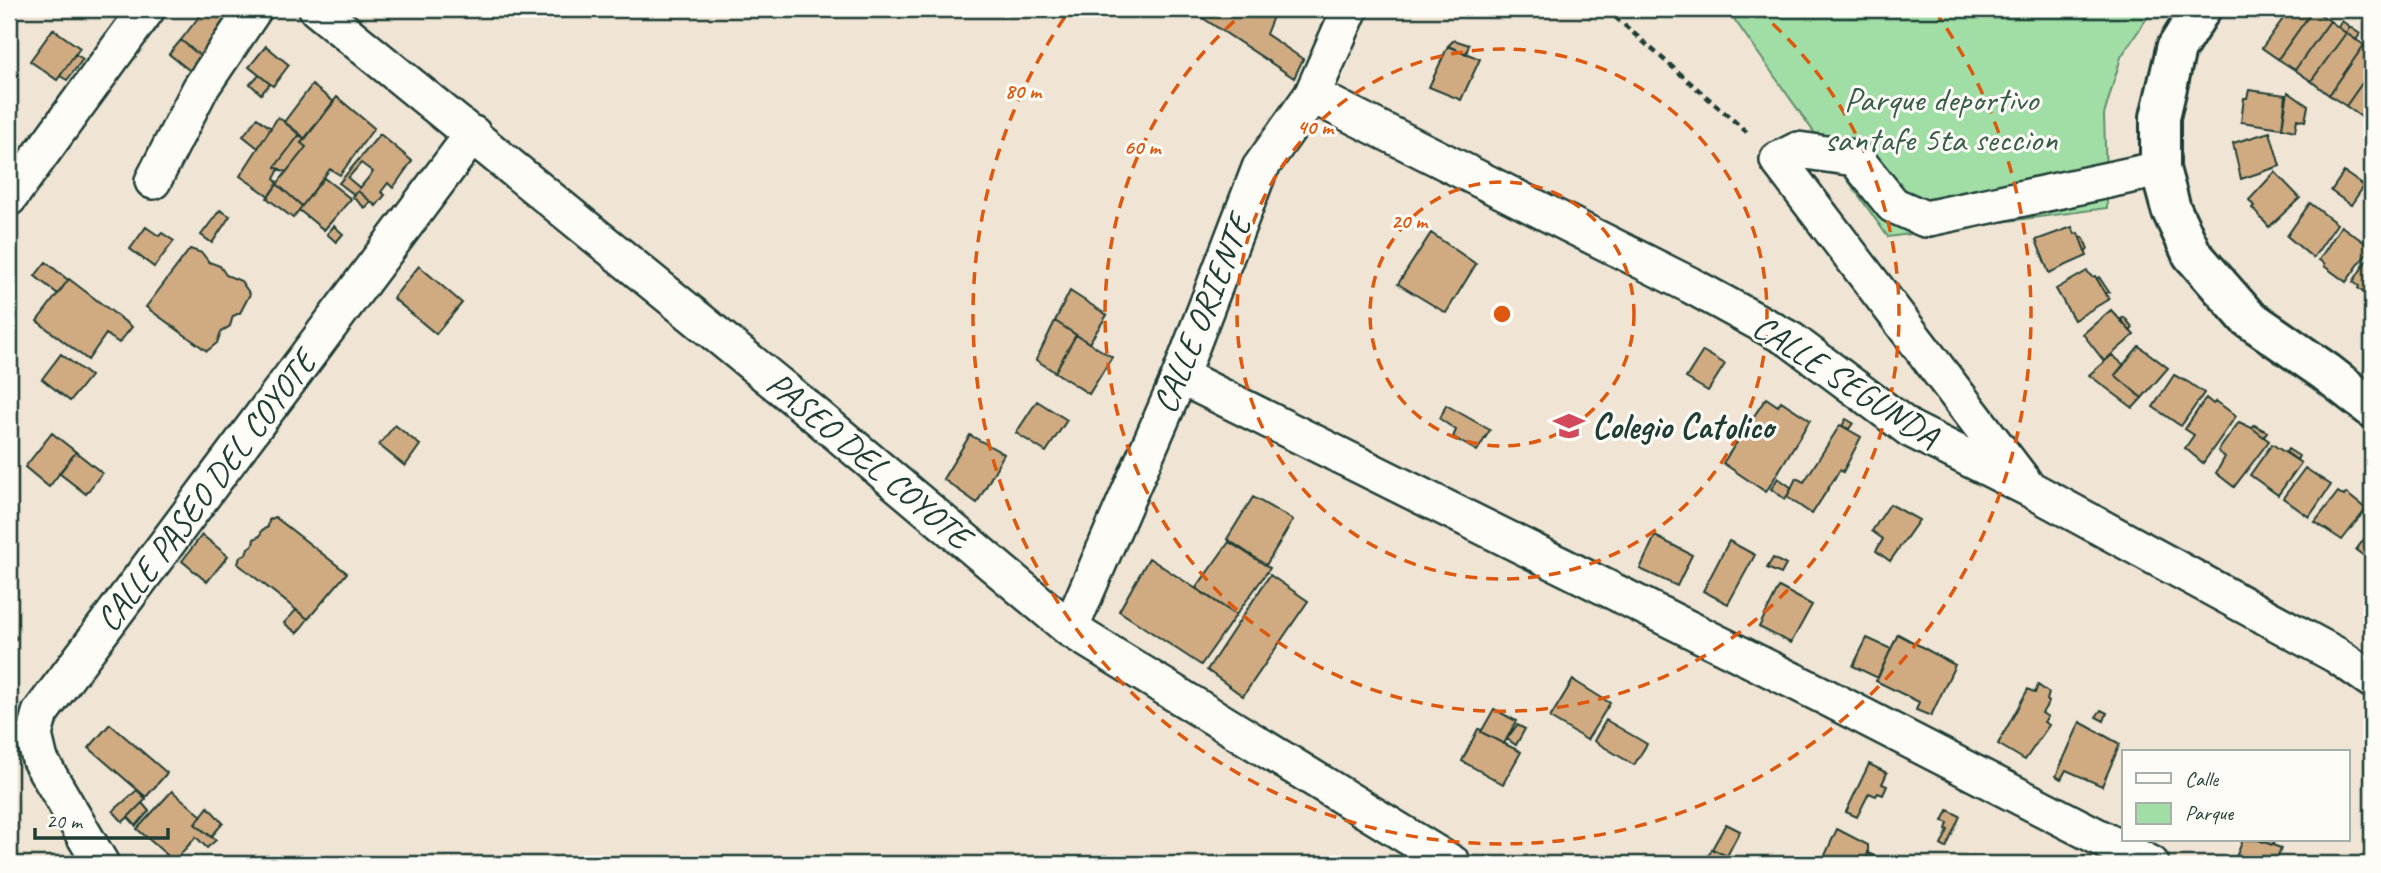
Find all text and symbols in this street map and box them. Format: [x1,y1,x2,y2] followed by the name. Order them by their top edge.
[1824,77,2058,162] park label: Parque deportivo santafe 5ta seccion
[1005,78,1043,104] text: 80 m
[1297,114,1335,140] text: 40 m
[1124,134,1162,160] text: 60 m
[1142,204,1264,420] street label: CALLE ORIENTE
[1391,208,1429,234] text: 20 m
[1490,302,1514,326] centre of rings
[1744,304,1949,459] street label: CALLE SEGUNDA
[86,338,329,640] street label: CALLE PASEO DEL COYOTE
[757,361,984,562] street label: PASEO DEL COYOTE
[1592,404,1777,449] place label: Colegio Catolico
[1552,409,1586,443] school or university icon: Colegio Catolico
[2122,750,2350,842] legend
[2185,766,2219,792] text: Calle
[35,796,168,840] scale bar
[2185,800,2234,826] text: Parque
[46,808,84,834] text: 20 m

